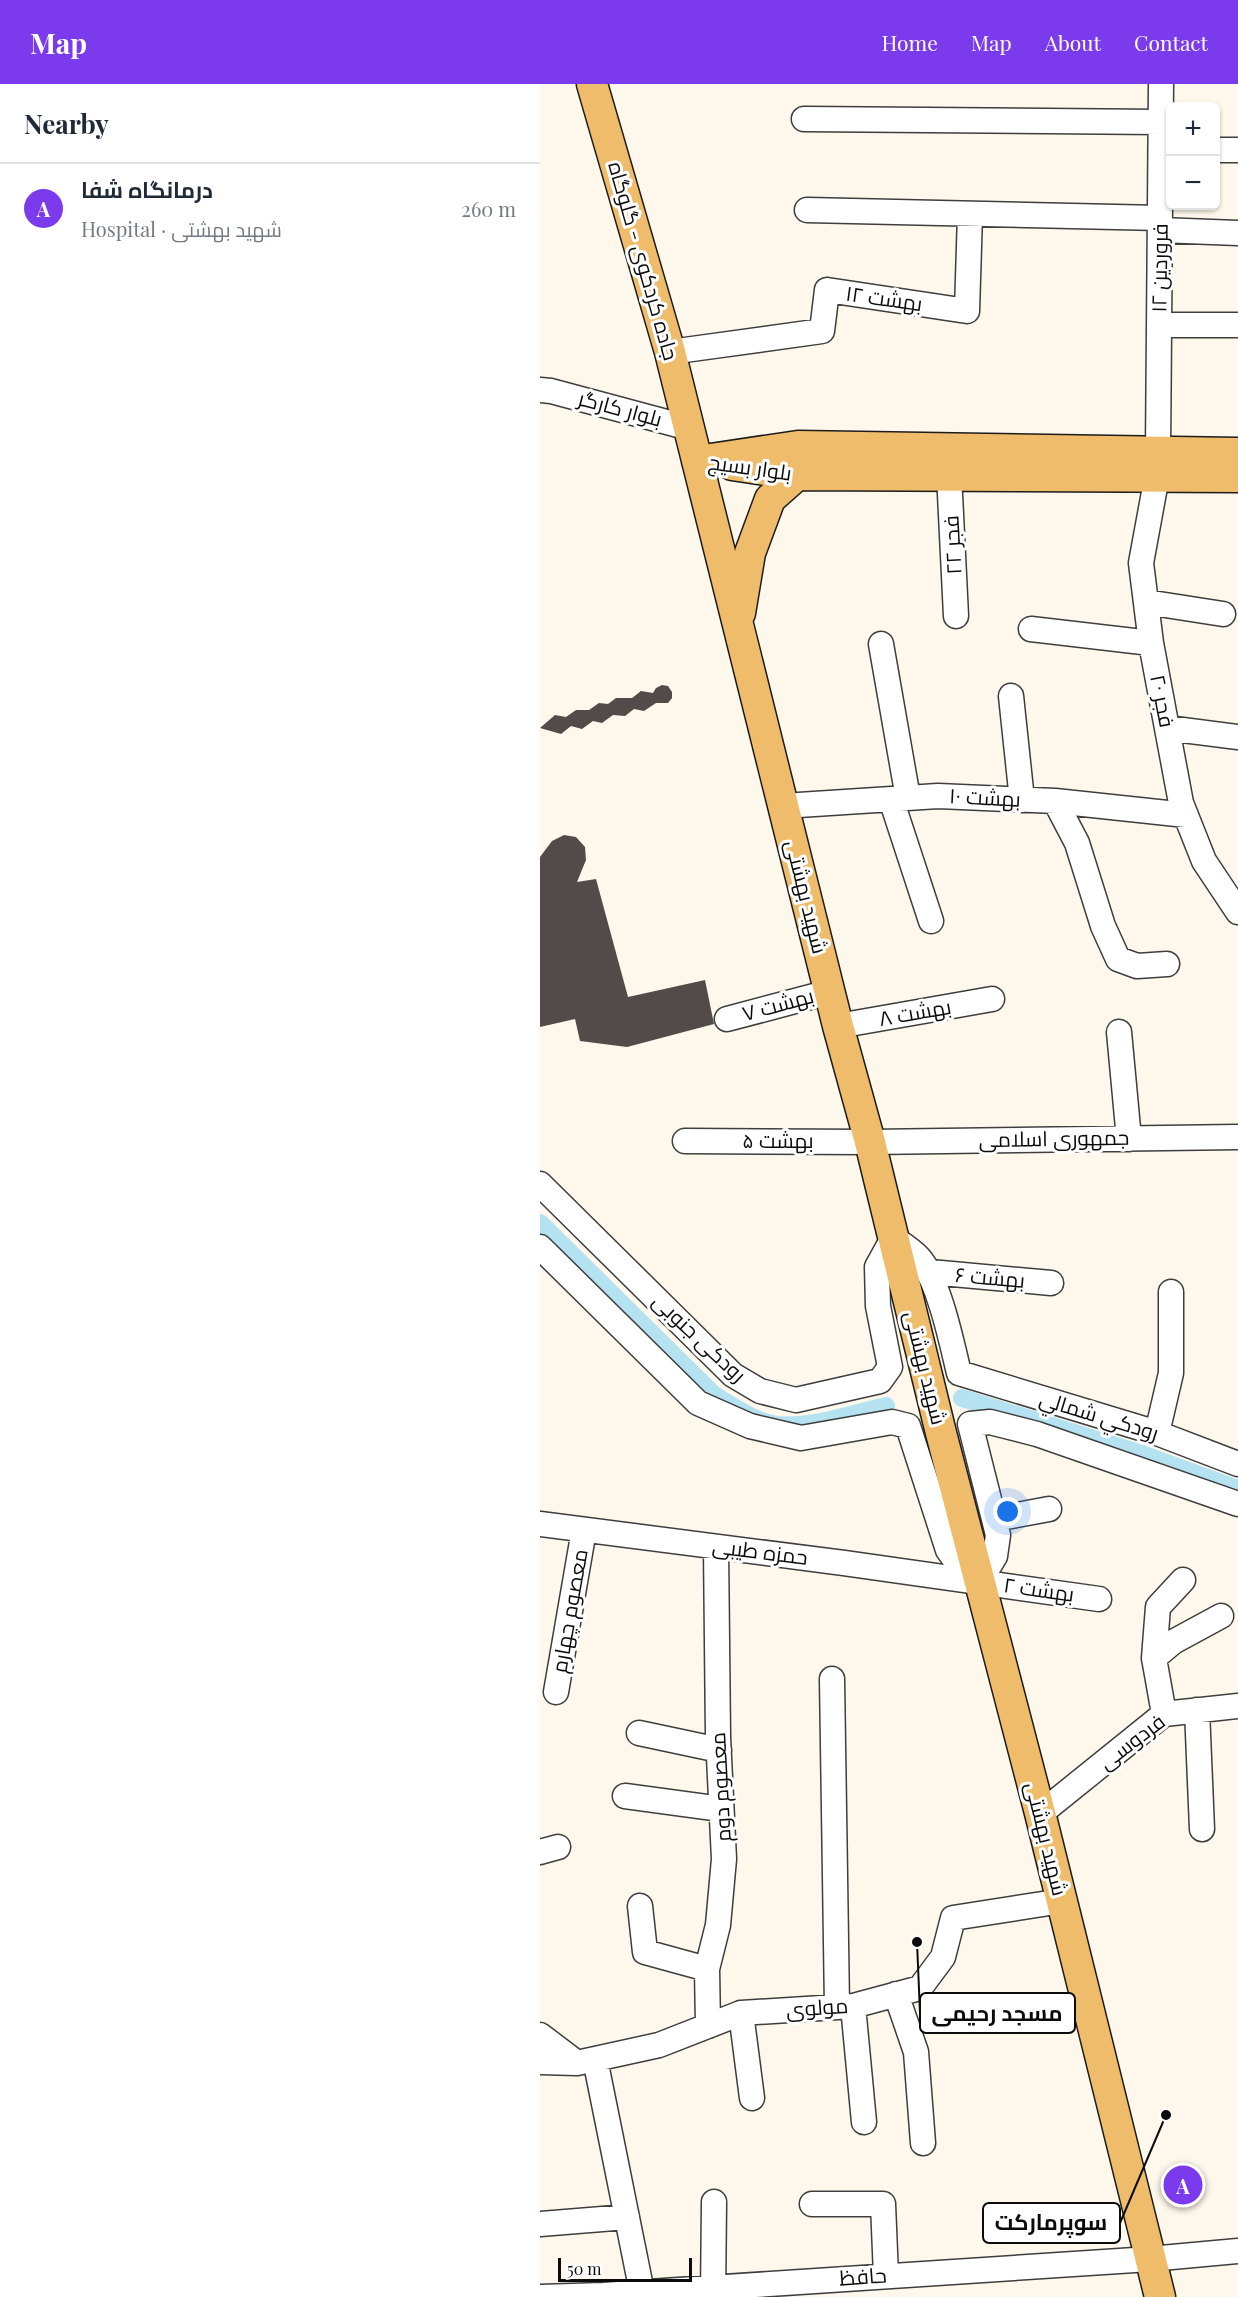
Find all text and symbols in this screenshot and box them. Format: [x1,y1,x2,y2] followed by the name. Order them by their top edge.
[30,24,87,61] text: Map
[882,28,938,56] text: Home
[971,28,1012,56] text: Map
[1045,28,1101,56] text: About
[1134,28,1208,56] text: Contact
[1166,102,1220,210] map controls
[1166,102,1220,156] button: +
[24,106,109,141] text: Nearby
[1166,156,1220,210] button: −
[602,158,687,363] street label: جاده کردکوی - گلوگاه
[81,174,213,204] text: درمانگاه شفا
[37,195,50,222] text: A
[461,195,516,222] text: 260 m
[81,215,282,242] text: Hospital · شهید بهشتی
[1143,223,1174,313] street label: ۱۲ فروردین
[844,278,925,317] street label: بهشت ۱۲
[574,382,666,432] street label: بلوار کارگر
[707,446,794,488] street label: بلوار بسیج
[935,515,967,575] street label: فجر ۲۲
[1145,672,1183,729] street label: فجر ۲۰
[949,780,1022,813] street label: بهشت ۱۰
[779,837,836,956] street label: شهید بهشتی
[739,980,817,1027] street label: بهشت ۷
[876,991,953,1032] street label: بهشت ۸
[978,1122,1129,1153] street label: جمهوری اسلامی
[742,1125,814,1154] street label: بهشت ۵
[954,1259,1026,1294] street label: بهشت ۶
[647,1286,753,1388] street label: رودکی جنوبی
[898,1308,955,1427] street label: شهید بهشتی
[1035,1383,1163,1449] street label: رودکي شمالي
[993,1497,1022,1526] your location
[711,1530,810,1571] street label: حمزه طیبی
[543,1546,595,1675] street label: معصوم چهارم
[1002,1569,1076,1608] street label: بهشت ۲
[1092,1706,1170,1775] street label: فردوسی
[702,1731,738,1843] street label: معصوم دوم
[1019,1779,1076,1898] street label: شهید بهشتی
[785,1990,849,2023] street label: مولوی
[920,1993,1075,2033] callout: مسجد رحیمی
[931,1997,1063,2027] text: مسجد رحیمی
[1164,2162,1202,2208] pin: A
[983,2203,1120,2243] callout: سوپرمارکت
[995,2206,1107,2238] text: سوپرمارکت
[558,2255,692,2282] scale bar
[567,2258,601,2279] text: 50 m
[838,2259,887,2291] street label: حافظ

